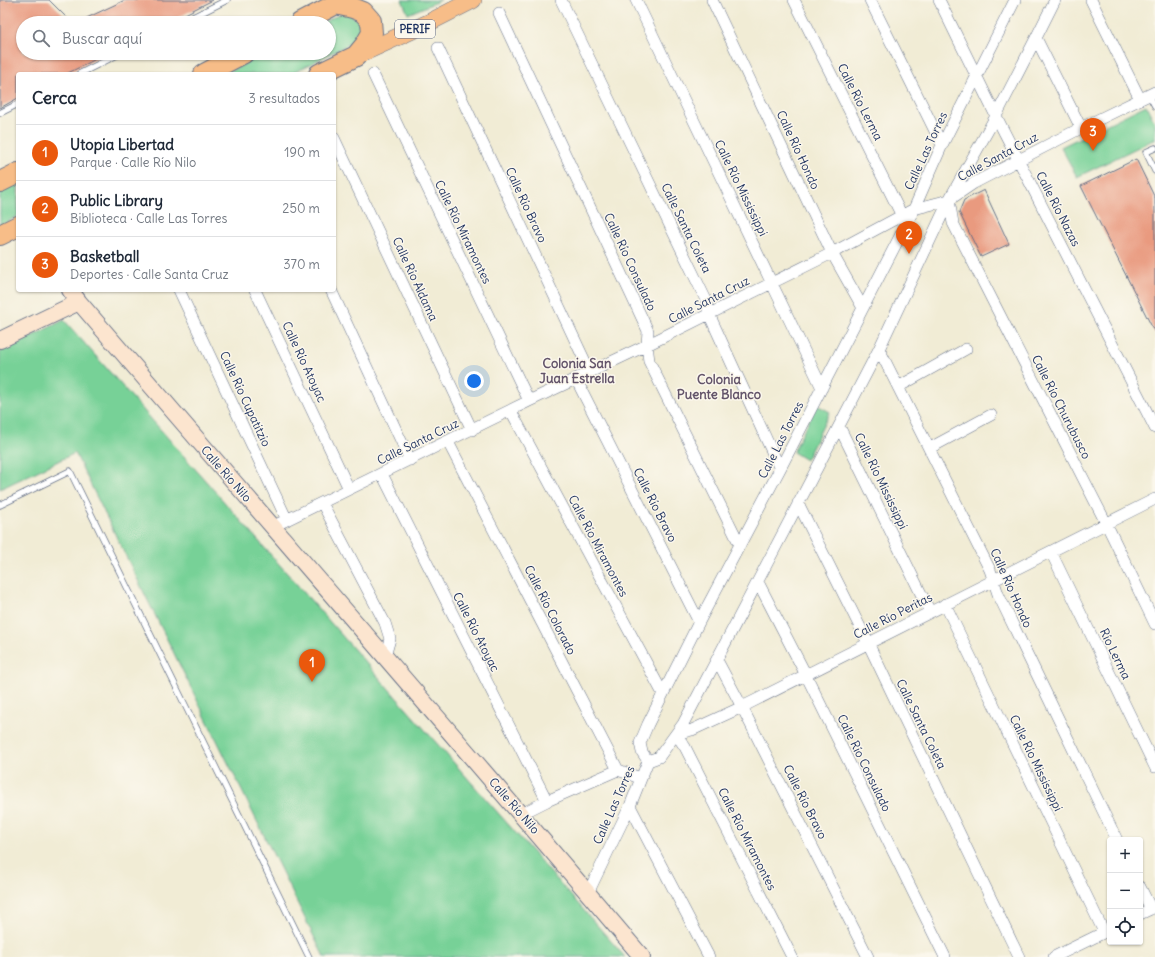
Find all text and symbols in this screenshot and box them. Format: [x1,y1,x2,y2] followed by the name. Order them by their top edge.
[16,16,336,60] search box
[395,20,435,38] road number: PERIF
[30,27,52,49] icon: search
[62,29,142,48] text: Buscar aquí
[835,61,886,143] street label: Calle Río Lerma
[32,87,77,109] text: Cerca
[249,90,320,107] text: 3 resultados
[774,108,823,192] street label: Calle Río Hondo
[901,109,950,192] street label: Calle Las Torres
[1080,118,1106,151] pin: 3
[955,129,1041,184] street label: Calle Santa Cruz
[70,135,174,154] text: Utopia Libertad
[712,137,771,238] street label: Calle Río Mississippi
[42,144,48,161] text: 1
[284,144,320,161] text: 190 m
[70,154,196,171] text: Parque · Calle Río Nilo
[502,165,551,245] street label: Calle Río Bravo
[1033,169,1084,249] street label: Calle Río Nazas
[432,178,495,286] street label: Calle Río Miramontes
[658,180,715,275] street label: Calle Santa Coleta
[70,191,163,210] text: Public Library
[41,200,49,217] text: 2
[282,200,320,217] text: 250 m
[70,210,228,227] text: Biblioteca · Calle Las Torres
[601,210,660,313] street label: Calle Río Consulado
[896,221,922,254] pin: 2
[389,234,442,323] street label: Calle Río Aldama
[70,247,139,266] text: Basketball
[41,256,49,273] text: 3
[283,256,320,273] text: 370 m
[70,266,229,283] text: Deportes · Calle Santa Cruz
[666,273,752,326] street label: Calle Santa Cruz
[279,319,330,405] street label: Calle Río Atoyac
[217,349,274,449] street label: Calle Río Cupatitzio
[1029,352,1094,462] street label: Calle Río Churubusco
[539,355,615,387] district label: Colonia San Juan Estrella
[464,371,484,391] your location
[677,371,761,403] district label: Colonia Puente Blanco
[755,399,806,481] street label: Calle Las Torres
[375,415,461,468] street label: Calle Santa Cruz
[852,430,911,531] street label: Calle Río Mississippi
[198,442,255,505] street label: Calle Río Nilo
[630,465,681,545] street label: Calle Río Bravo
[565,492,632,599] street label: Calle Río Miramontes
[987,546,1036,630] street label: Calle Río Hondo
[521,562,580,657] street label: Calle Río Colorado
[450,589,503,674] street label: Calle Río Atoyac
[851,589,935,642] street label: Calle Río Peritas
[1097,626,1134,682] street label: Río Lerma
[299,649,325,682] pin: 1
[893,676,950,771] street label: Calle Santa Coleta
[834,712,895,814] street label: Calle Río Consulado
[1007,712,1066,813] street label: Calle Río Mississippi
[780,762,831,842] street label: Calle Río Bravo
[589,763,638,846] street label: Calle Las Torres
[486,774,543,837] street label: Calle Río Nilo
[715,785,780,893] street label: Calle Río Miramontes
[1107,837,1143,945] map controls
[1107,837,1143,873] button: +
[1107,873,1143,909] button: −
[1107,909,1143,945] button: locate

